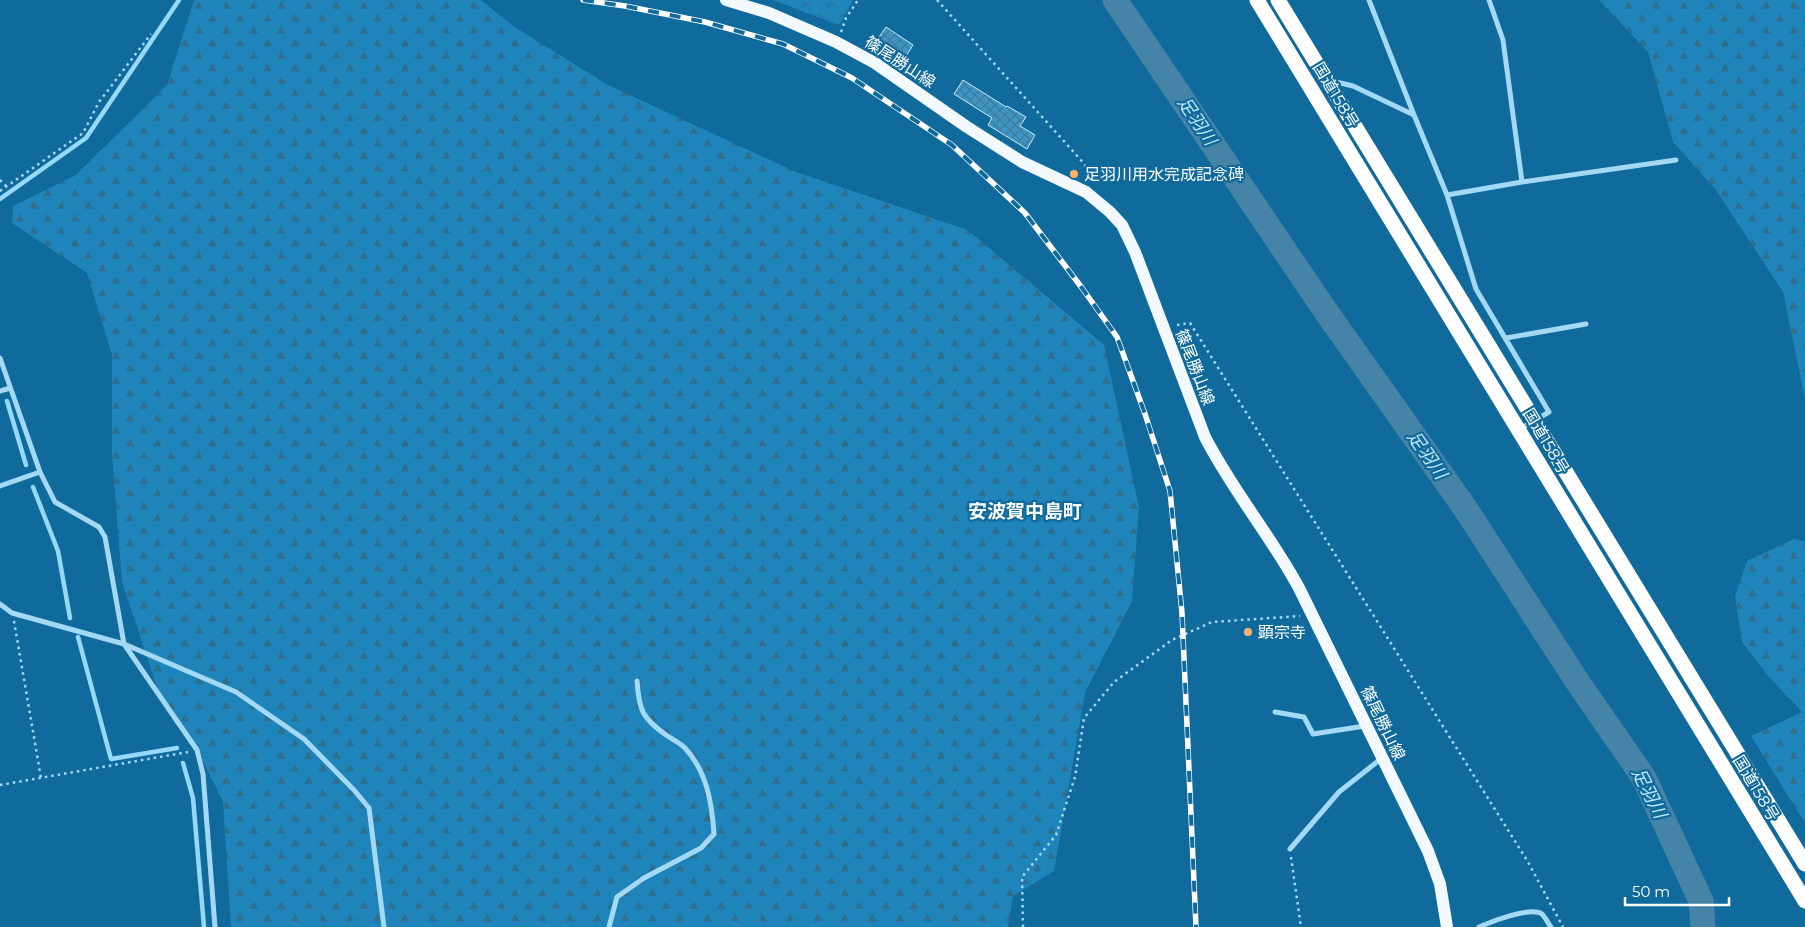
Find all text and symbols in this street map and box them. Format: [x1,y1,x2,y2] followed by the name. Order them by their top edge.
[861,32,939,92] street label: 篠尾勝山線
[1309,59,1363,131] street label: 国道158号
[1173,92,1222,151] water label: 足羽川
[1084,165,1244,184] place label: 足羽川用水完成記念碑
[1068,168,1080,180] marker: 足羽川用水完成記念碑
[1172,326,1218,408] street label: 篠尾勝山線
[1519,405,1573,477] street label: 国道158号
[1403,427,1453,485] water label: 足羽川
[968,500,1082,523] district label: 安波賀中島町
[1258,623,1306,642] place label: 顕宗寺
[1242,626,1254,638] marker: 顕宗寺
[1357,683,1409,763] street label: 篠尾勝山線
[1729,752,1783,824] street label: 国道158号
[1627,764,1672,824] water label: 足羽川
[1625,874,1729,906] scale bar
[1632,882,1670,901] text: 50 m

